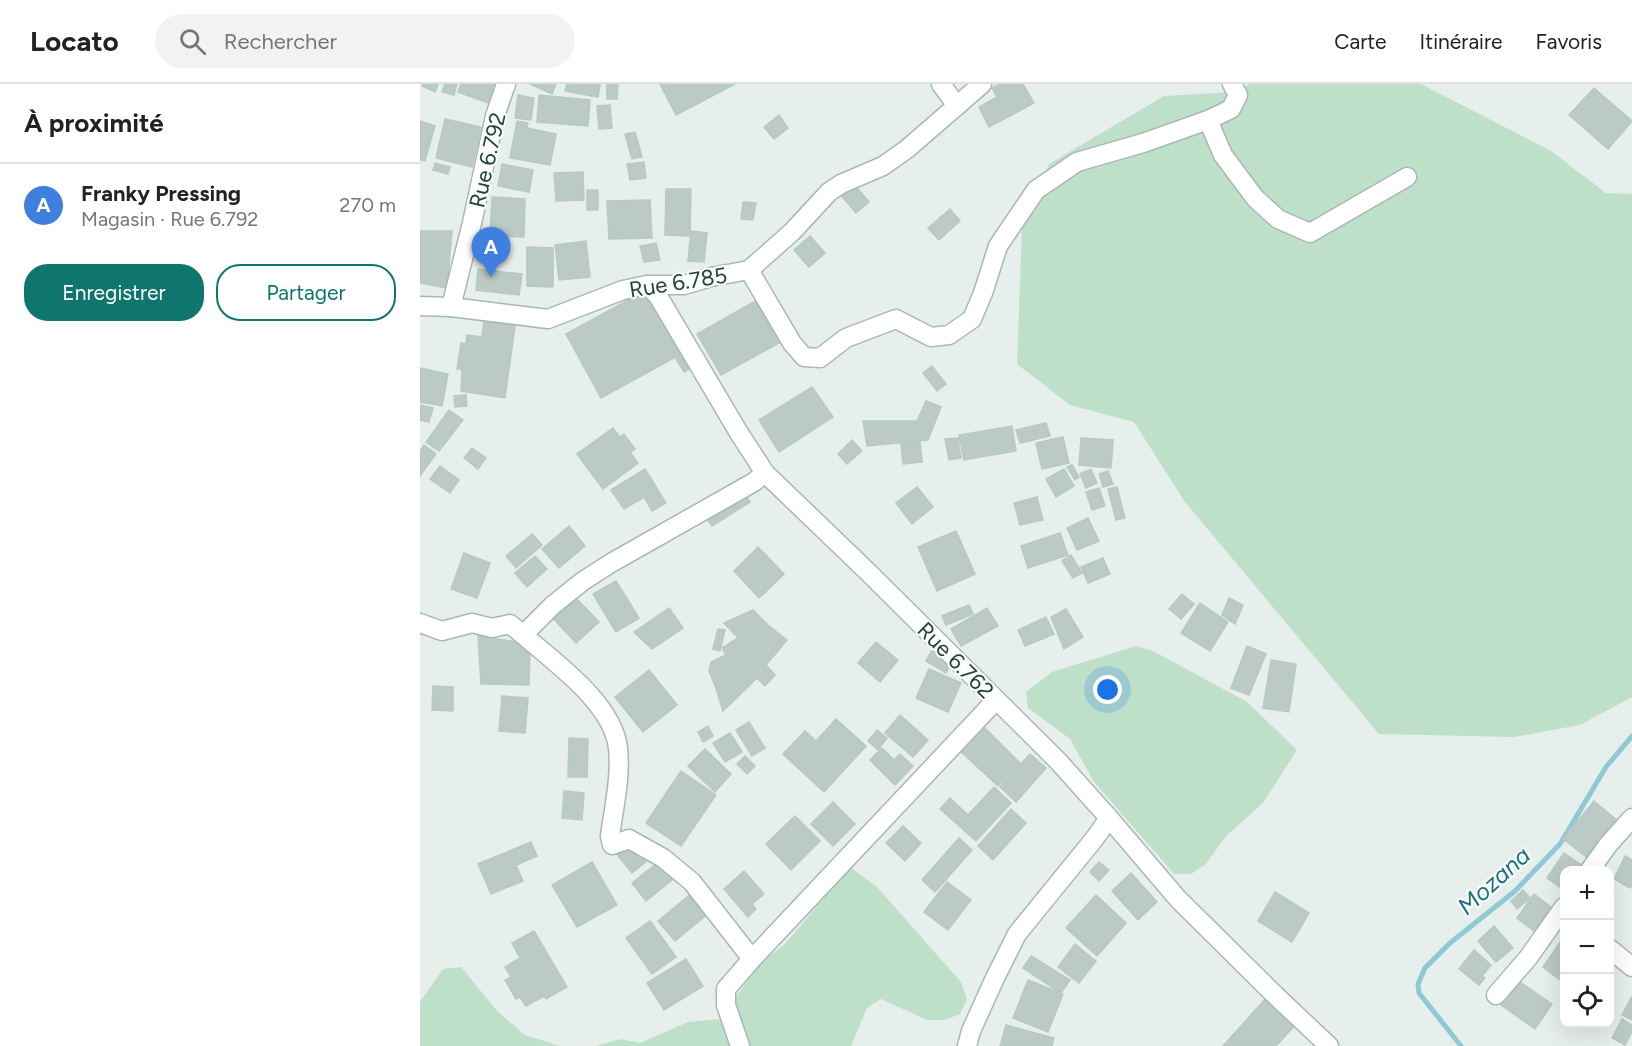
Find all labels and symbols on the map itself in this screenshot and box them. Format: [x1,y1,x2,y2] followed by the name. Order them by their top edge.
[463,110,512,210] street label: Rue 6.792
[472,228,510,277] pin: A
[627,261,729,304] street label: Rue 6.785
[912,616,1000,704] street label: Rue 6.762
[1093,675,1122,704] your location
[1451,841,1536,921] water label: Mozana

